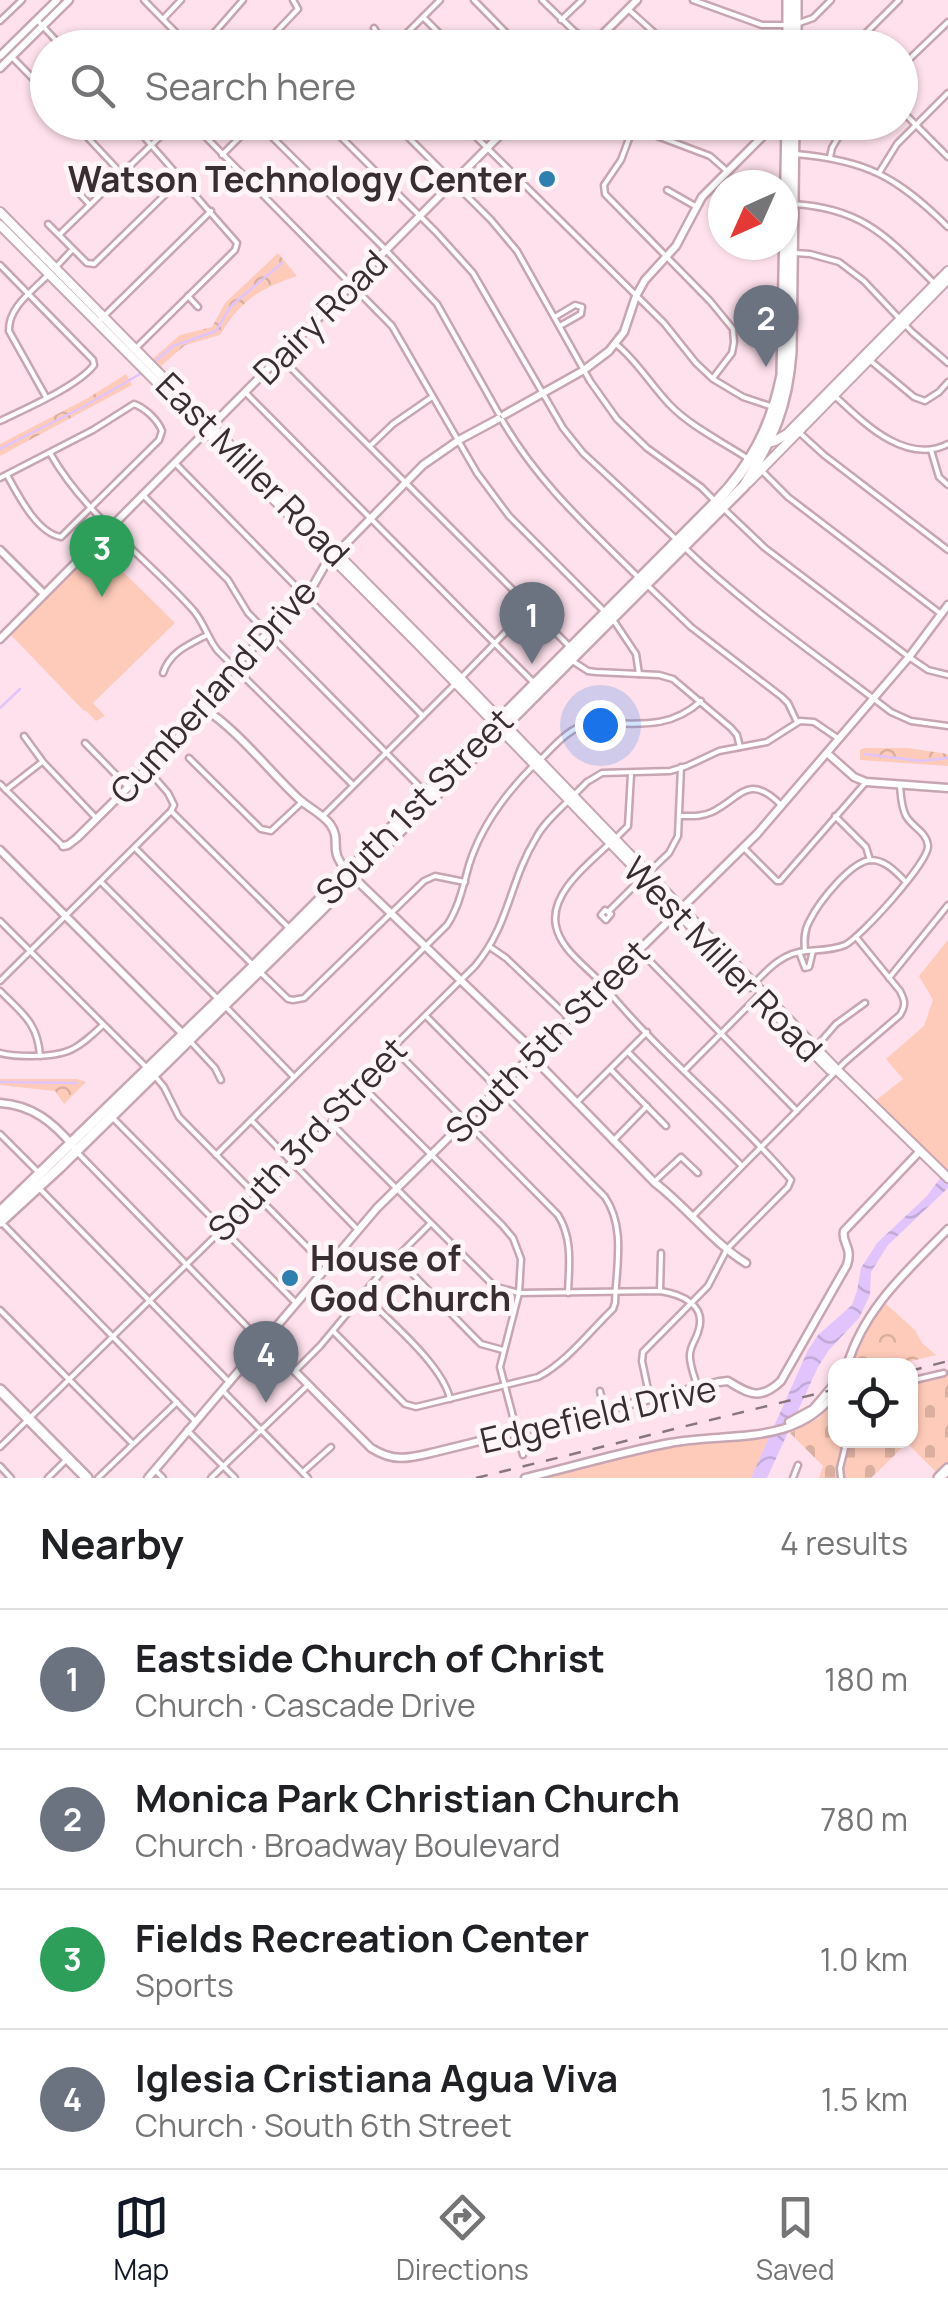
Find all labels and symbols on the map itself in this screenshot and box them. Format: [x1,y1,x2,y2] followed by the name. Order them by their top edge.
[68,155,527,203] place label: Watson Technology Center
[536,168,558,190] marker: Watson Technology Center
[708,170,798,260] north arrow
[242,239,398,395] street label: Dairy Road
[734,284,798,367] pin: 2
[146,362,360,576] street label: East Miller Road
[70,514,134,597] pin: 3
[99,568,327,814] street label: Cumberland Drive
[500,582,564,664] pin: 1
[305,697,523,915] street label: South 1st Street
[575,700,626,751] your location
[613,846,833,1072] street label: West Miller Road
[435,929,659,1153] street label: South 5th Street
[197,1026,417,1252] street label: South 3rd Street
[310,1234,511,1322] place label: House of God Church
[279,1267,301,1289] marker: House of God Church
[234,1320,298,1403] pin: 4
[475,1363,721,1465] street label: Edgefield Drive

